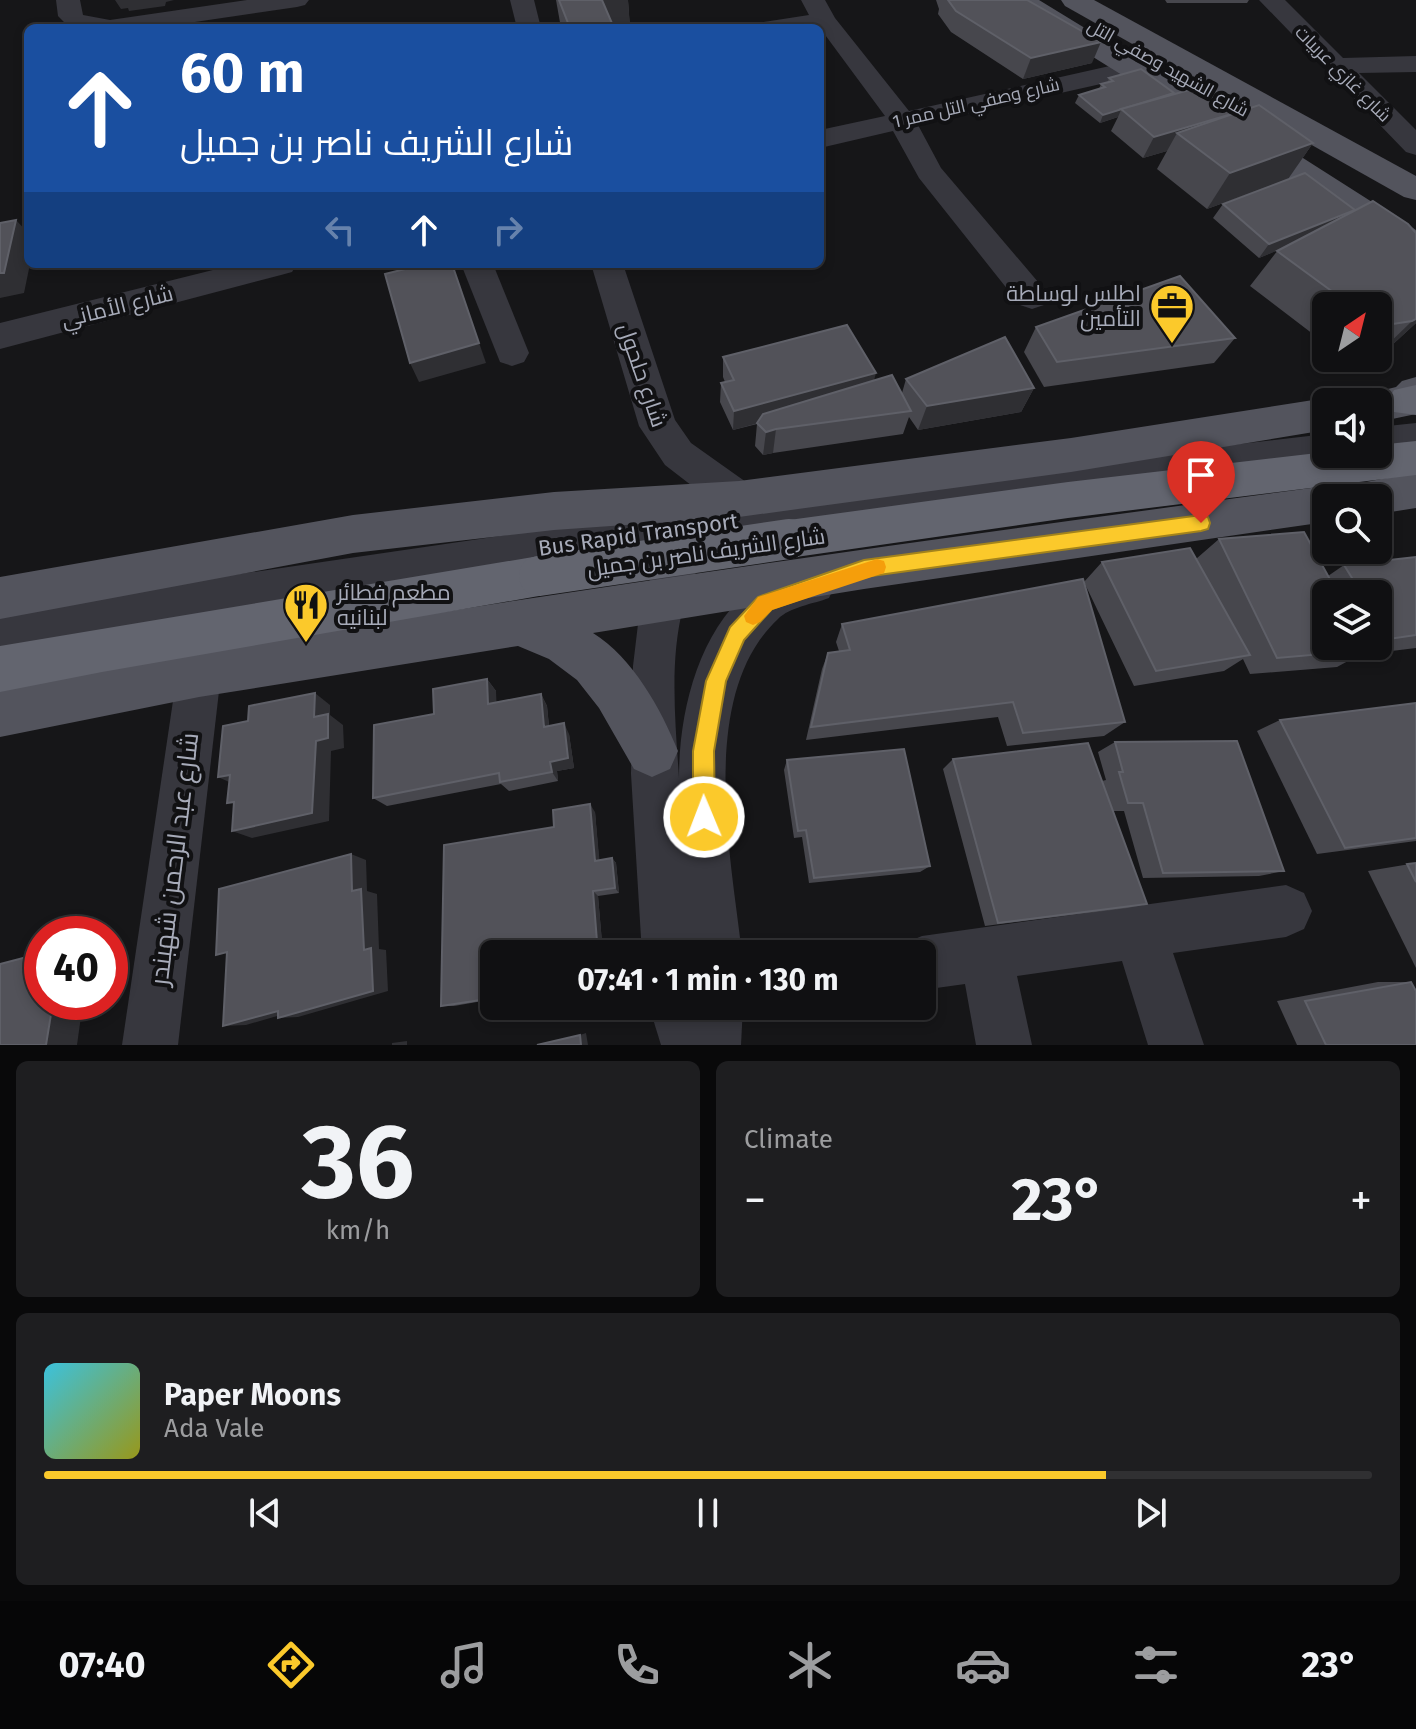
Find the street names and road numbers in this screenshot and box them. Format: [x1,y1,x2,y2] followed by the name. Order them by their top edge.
[1082,15,1252,124] street label: شارع الشهيد وصفي التل
[1288,21,1396,129] street label: شارع غازي عربيات
[890,73,1062,136] street label: شارع وصفي التل ممر 1
[58,280,177,336] street label: شارع الأماني
[611,320,673,431] street label: شارع حلحول
[536,507,740,562] street label: Bus Rapid Transport
[585,522,827,584] street label: شارع الشريف ناصر بن جميل
[143,731,206,989] street label: شارع عبد الرحمن شهبندر

